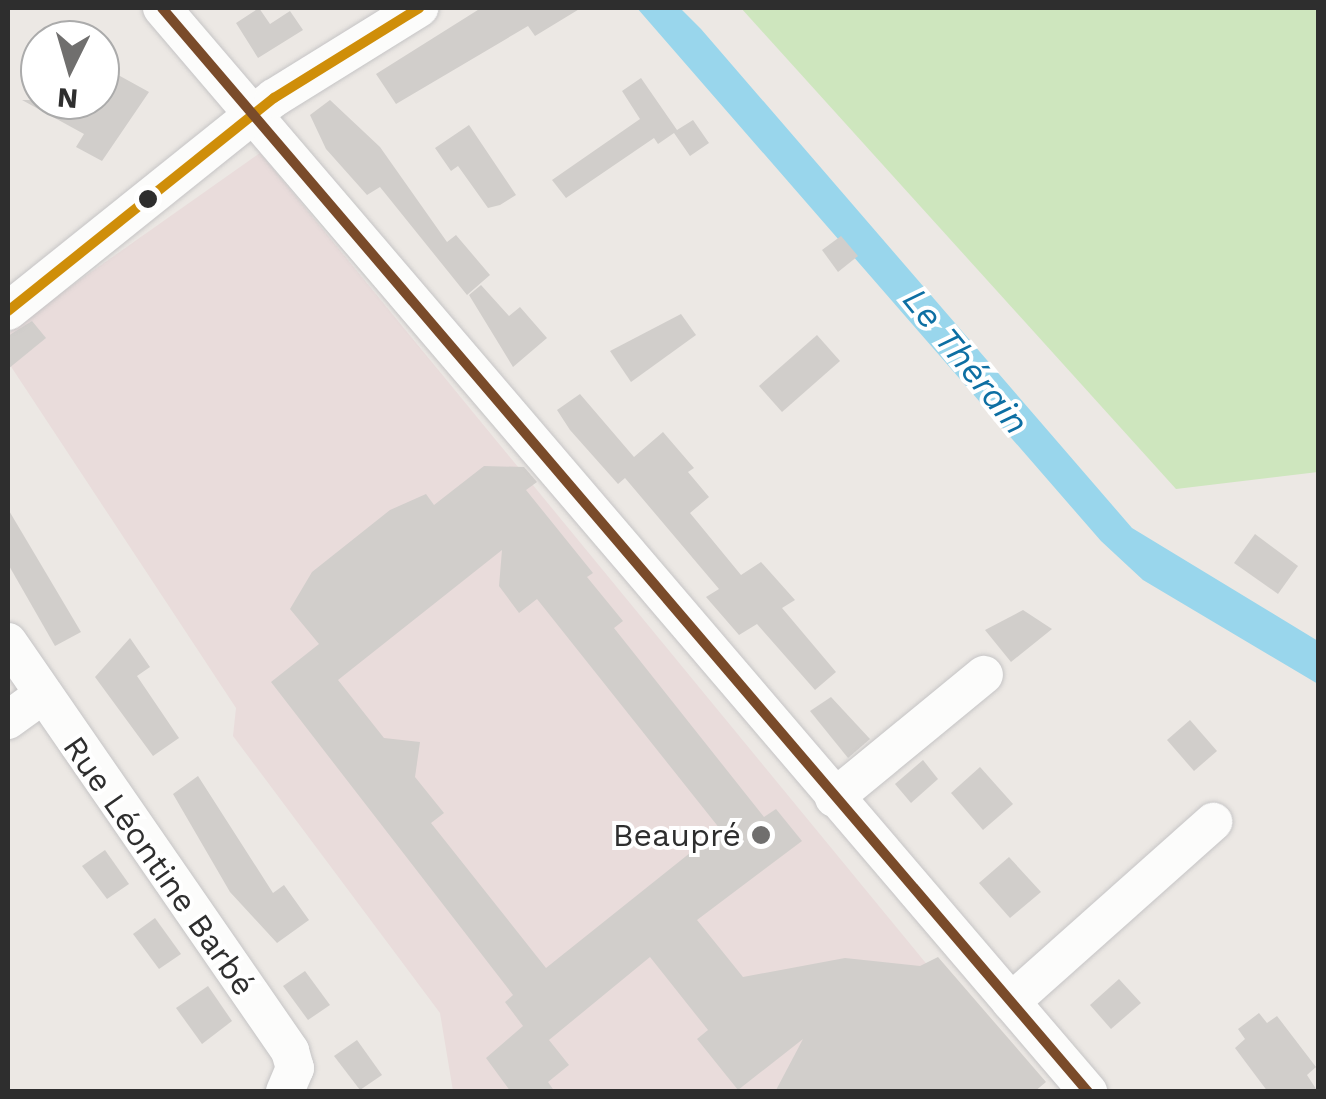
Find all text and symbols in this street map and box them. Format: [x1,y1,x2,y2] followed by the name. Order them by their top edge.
[20,20,120,120] north arrow
[56,81,79,116] text: N
[138,189,158,209] unlabelled marker
[894,279,1038,443] water label: Le Thérain
[55,729,263,1003] street label: Rue Léontine Barbé
[613,816,741,854] place label: Beaupré
[750,824,772,846] marker: Beaupré

